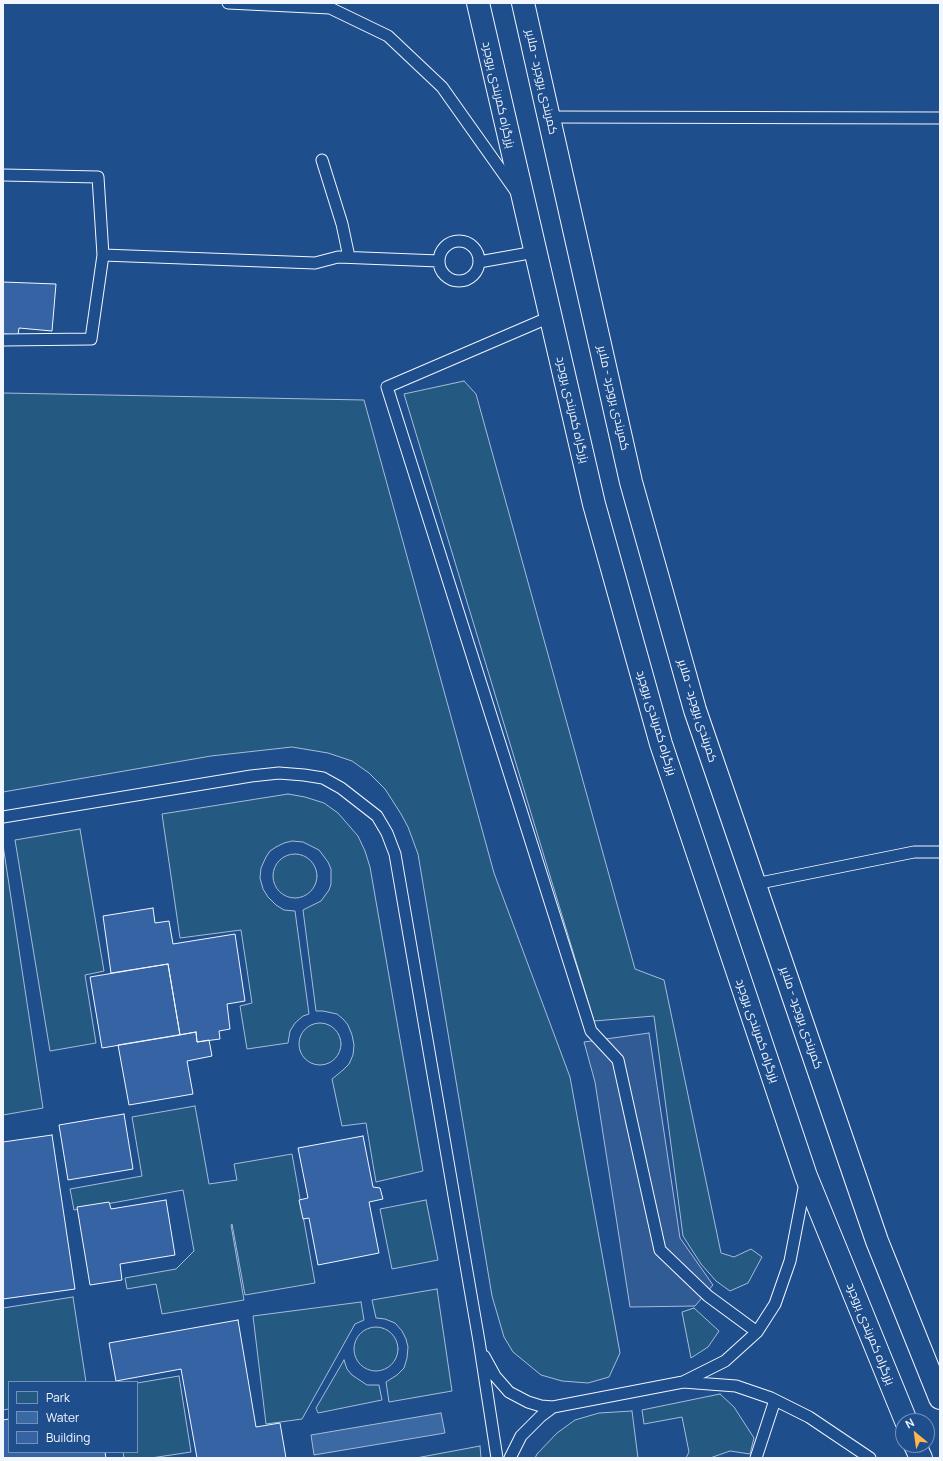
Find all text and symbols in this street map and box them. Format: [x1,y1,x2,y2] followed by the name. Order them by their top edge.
[522,28,560,136] street label: کمربندی بروجرد - ملایر
[479,40,517,150] street label: بزرگراه کمربندی بروجرد
[594,344,632,452] street label: کمربندی بروجرد - ملایر
[553,355,591,465] street label: بزرگراه کمربندی بروجرد
[674,658,720,764] street label: کمربندی بروجرد - ملایر
[633,669,679,777] street label: بزرگراه کمربندی بروجرد
[777,965,825,1071] street label: کمربندی بروجرد - ملایر
[732,977,782,1085] street label: بزرگراه کمربندی بروجرد
[843,1281,897,1387] street label: بزرگراه کمربندی بروجرد
[8,1381,138,1453] legend
[46,1389,70,1406] text: Park
[46,1409,79,1426] text: Water
[895,1413,935,1453] north arrow
[902,1414,917,1431] text: N
[46,1429,90,1446] text: Building

